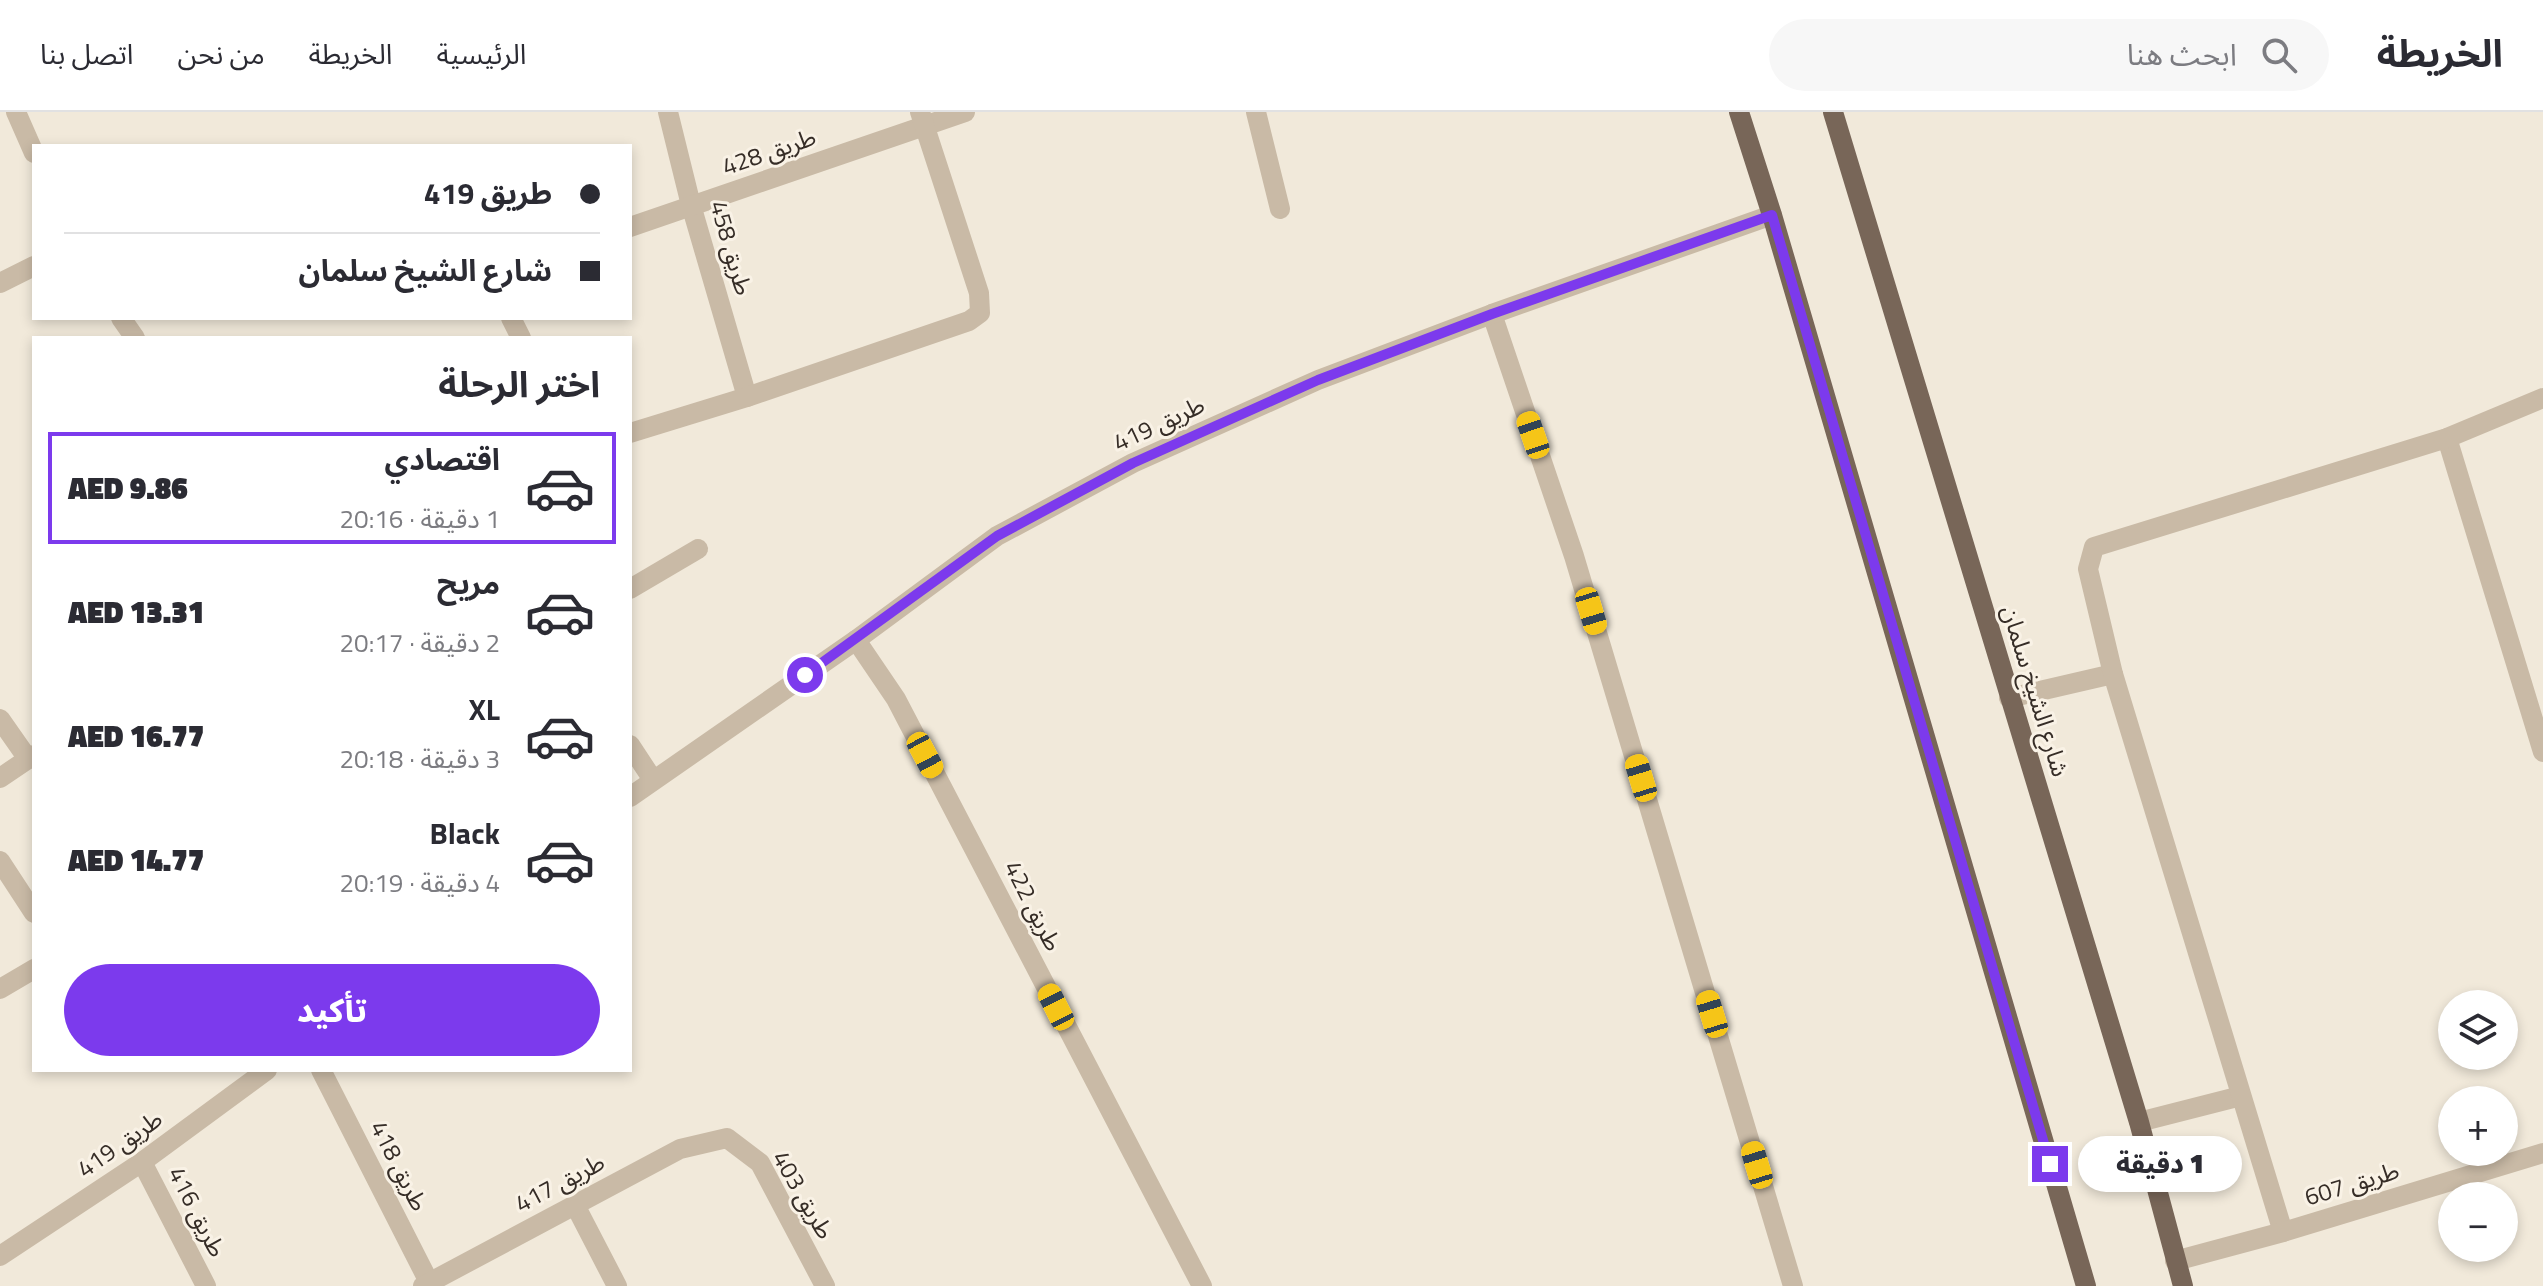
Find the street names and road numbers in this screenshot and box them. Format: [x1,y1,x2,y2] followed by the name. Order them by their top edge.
[717,118,820,184] street label: طريق 428
[701,196,763,299] street label: طريق 458
[1107,386,1210,460] street label: طريق 419
[1993,601,2079,781] street label: شارع الشيخ سلمان
[996,854,1072,957] street label: طريق 422
[69,1101,170,1186] street label: طريق 419
[362,1114,438,1217] street label: طريق 418
[508,1143,611,1221] street label: طريق 417
[764,1143,844,1246] street label: طريق 403
[2300,1152,2403,1214] street label: طريق 607
[160,1160,236,1263] street label: طريق 416

